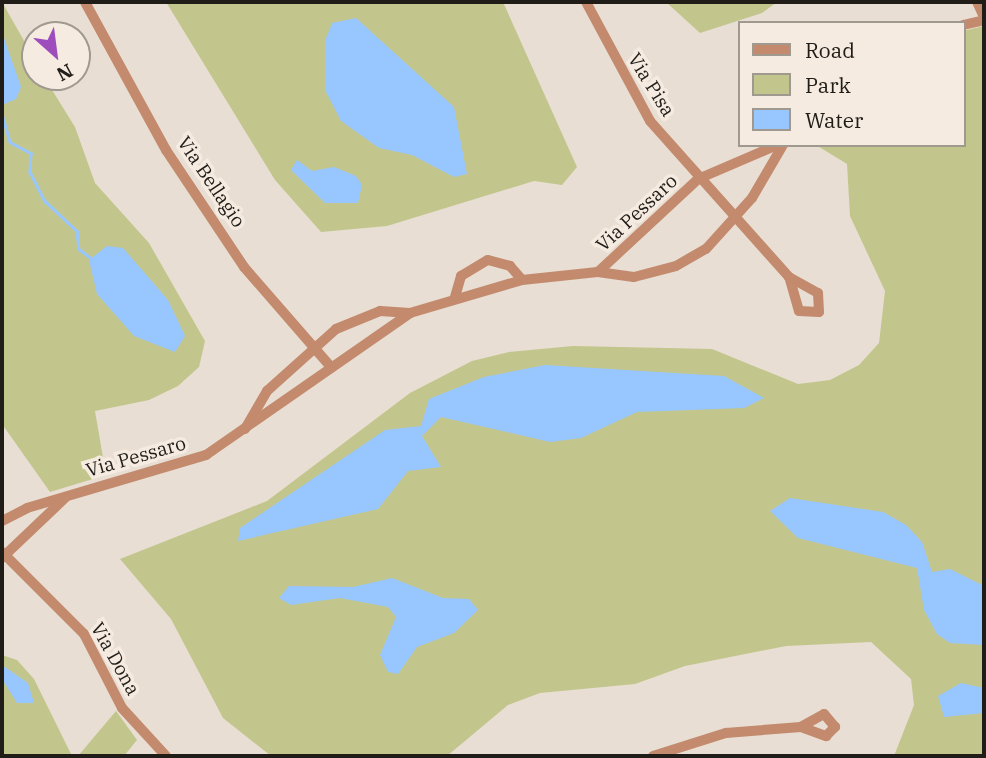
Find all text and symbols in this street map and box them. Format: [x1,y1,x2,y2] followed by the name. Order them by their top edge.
[21,21,91,91] north arrow
[738,21,965,147] legend
[805,36,855,64] text: Road
[623,49,679,121] street label: Via Pisa
[53,59,77,87] text: N
[805,71,851,99] text: Park
[805,106,863,134] text: Water
[172,132,250,232] street label: Via Bellagio
[592,170,682,256] street label: Via Pessaro
[84,432,188,482] street label: Via Pessaro
[86,619,144,699] street label: Via Dona

